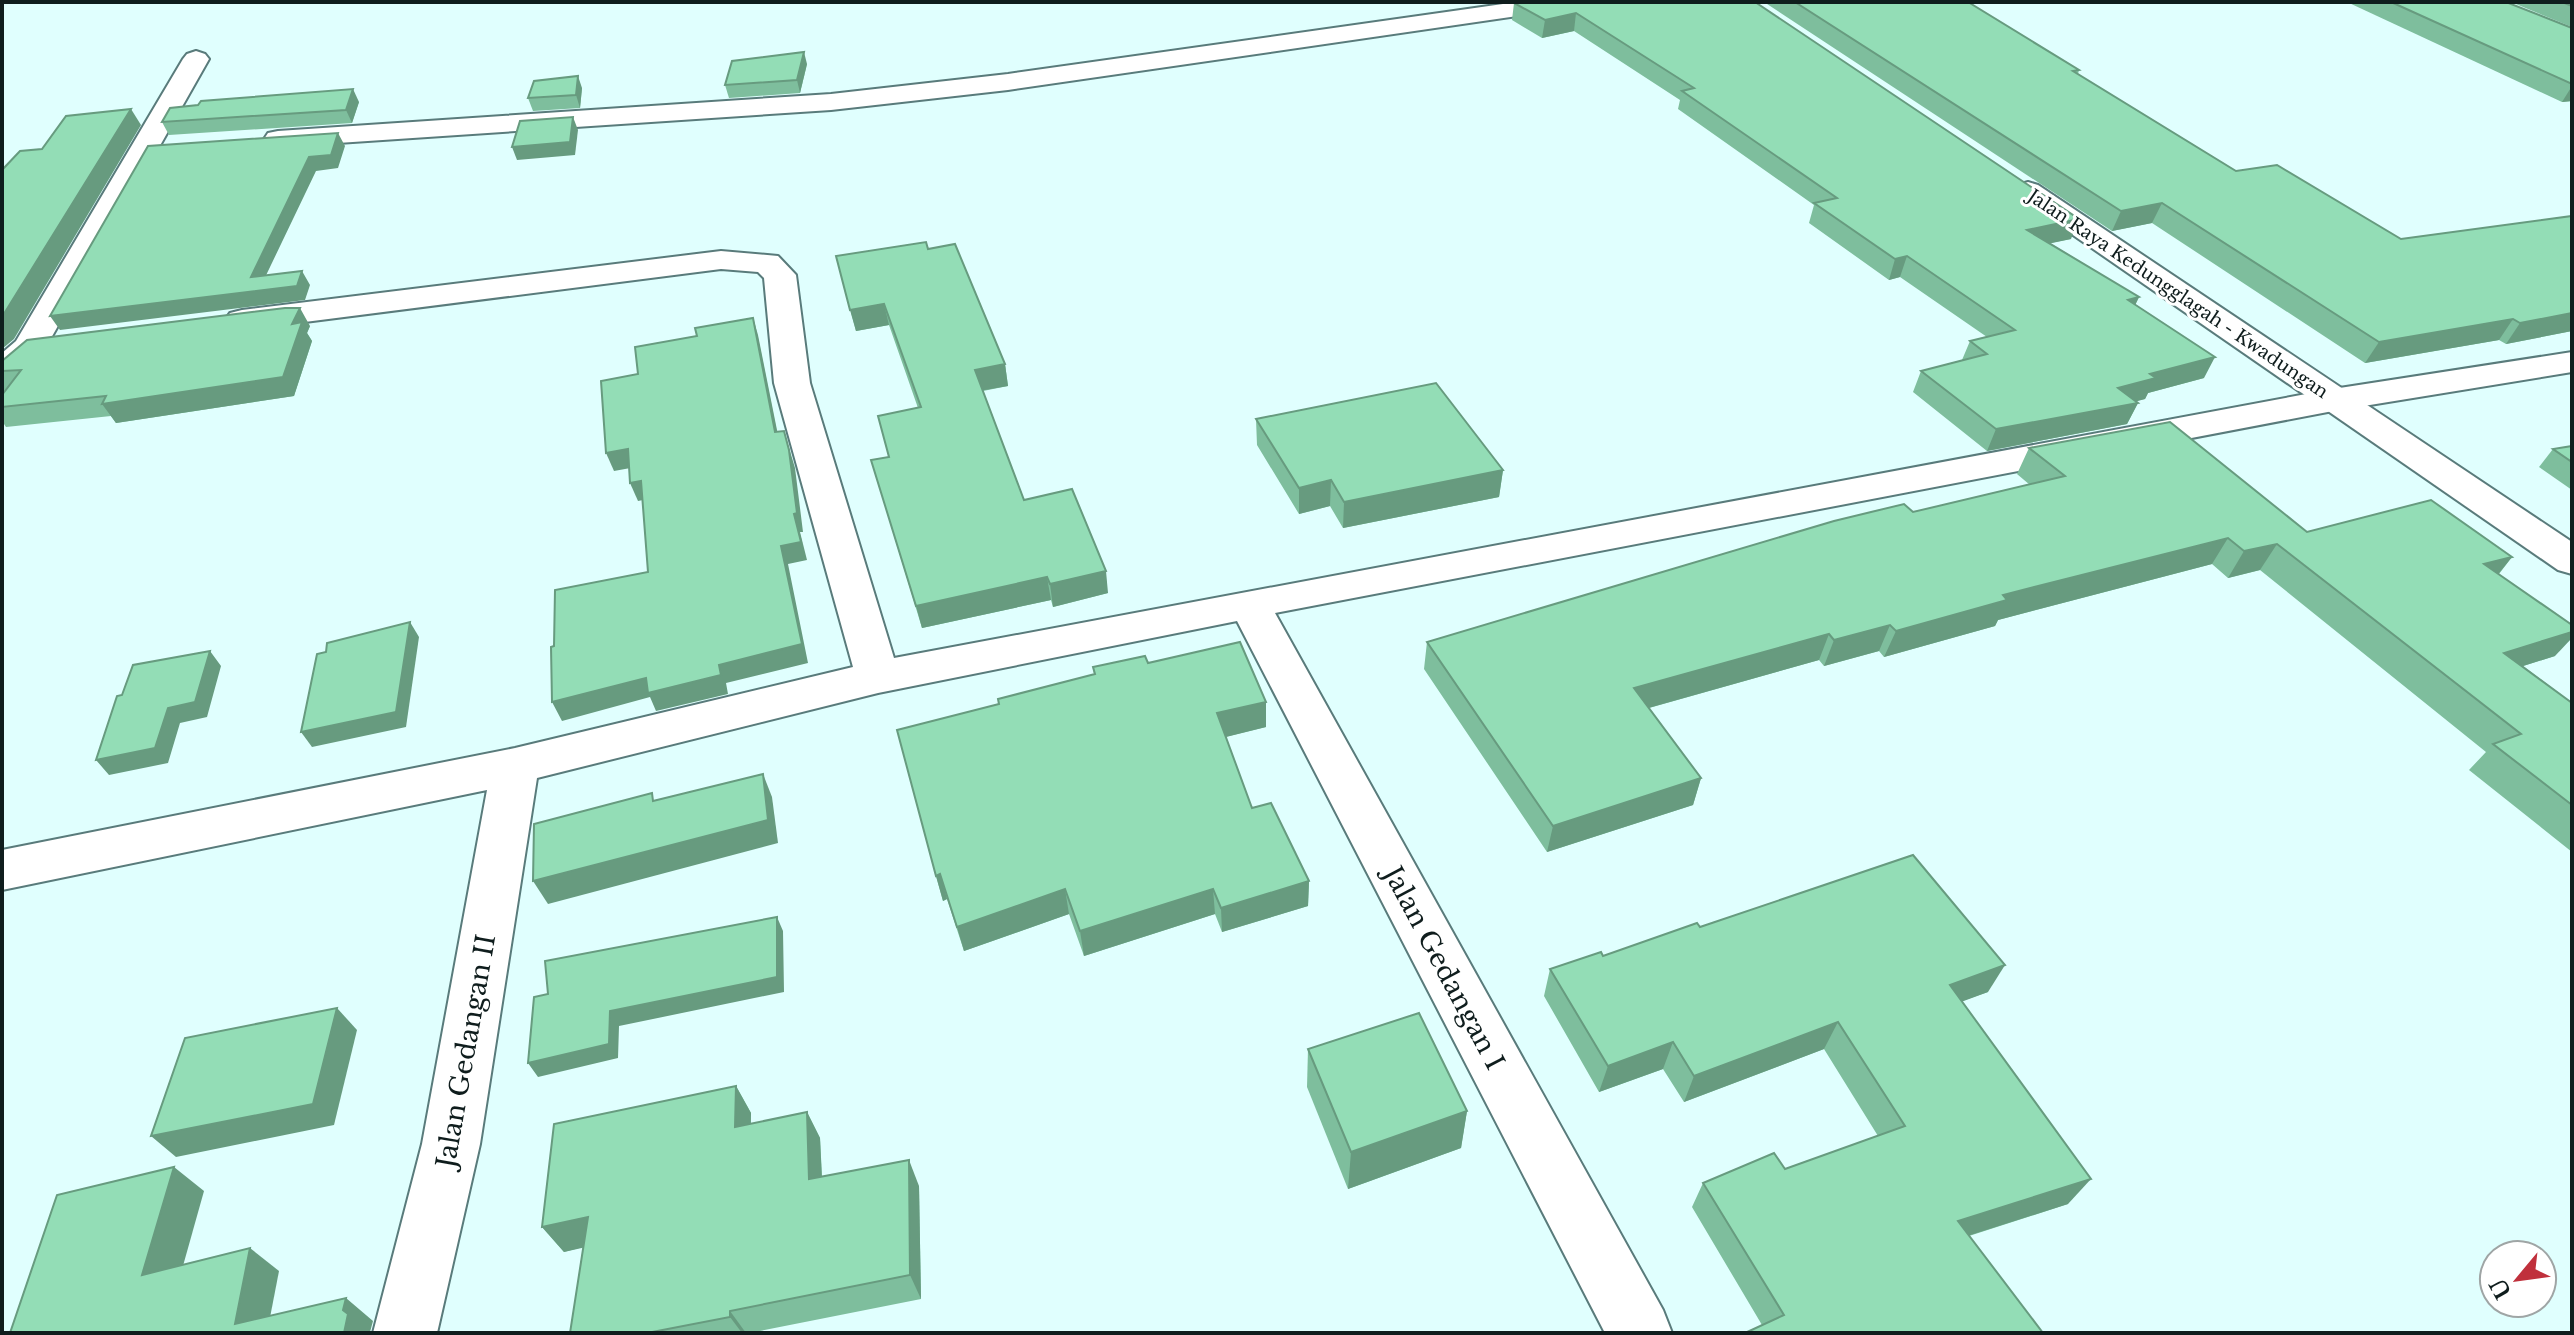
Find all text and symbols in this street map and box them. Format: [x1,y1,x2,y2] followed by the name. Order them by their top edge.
[2022,184,2332,403] street label: Jalan Raya Kedungglagah - Kwadungan
[1376,858,1511,1075] street label: Jalan Gedangan I
[429,932,502,1173] street label: Jalan Gedangan II
[2478,1239,2558,1319] north arrow
[2484,1273,2517,1303] text: U

